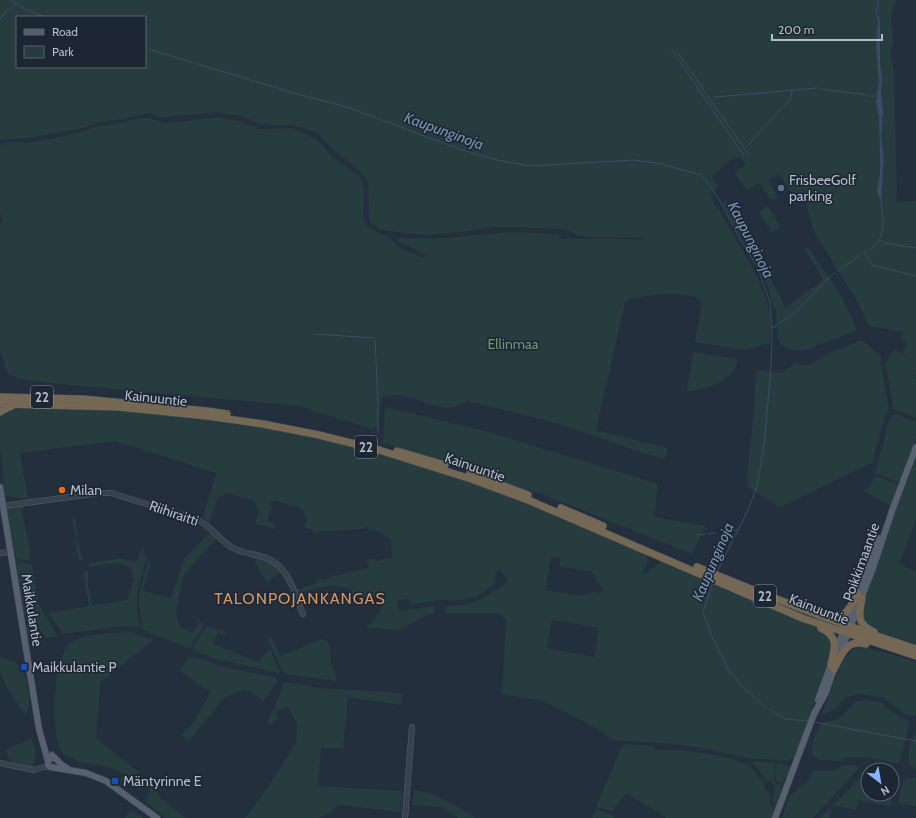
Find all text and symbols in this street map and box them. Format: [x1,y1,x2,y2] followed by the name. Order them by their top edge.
[16,16,146,68] legend
[772,16,882,42] scale bar
[778,22,814,37] text: 200 m
[52,24,78,39] text: Road
[52,44,74,59] text: Park
[402,108,486,154] water label: Kaupunginoja
[789,171,856,205] place label: FrisbeeGolf parking
[776,183,786,193] marker: FrisbeeGolf parking
[724,199,778,281] water label: Kaupunginoja
[488,335,539,353] park label: Ellinmaa
[31,386,53,408] road number: 22
[124,386,188,410] street label: Kainuuntie
[355,436,377,458] road number: 22
[442,448,508,486] street label: Kainuuntie
[70,481,102,499] place label: Milan
[57,485,67,495] marker: Milan
[147,496,201,530] street label: Riihiraitti
[688,520,738,604] water label: Kaupunginoja
[838,520,884,604] street label: Poikkimaantie
[17,572,47,648] street label: Maikkulantie
[754,585,776,607] road number: 22
[214,589,386,608] district label: TALONPOJANKANGAS
[787,589,851,629] street label: Kainuuntie
[32,658,117,676] place label: Maikkulantie P
[19,662,29,672] marker: Maikkulantie P
[860,762,900,802] north arrow
[123,772,202,790] place label: Mäntyrinne E
[110,776,120,786] marker: Mäntyrinne E
[878,783,892,799] text: N

